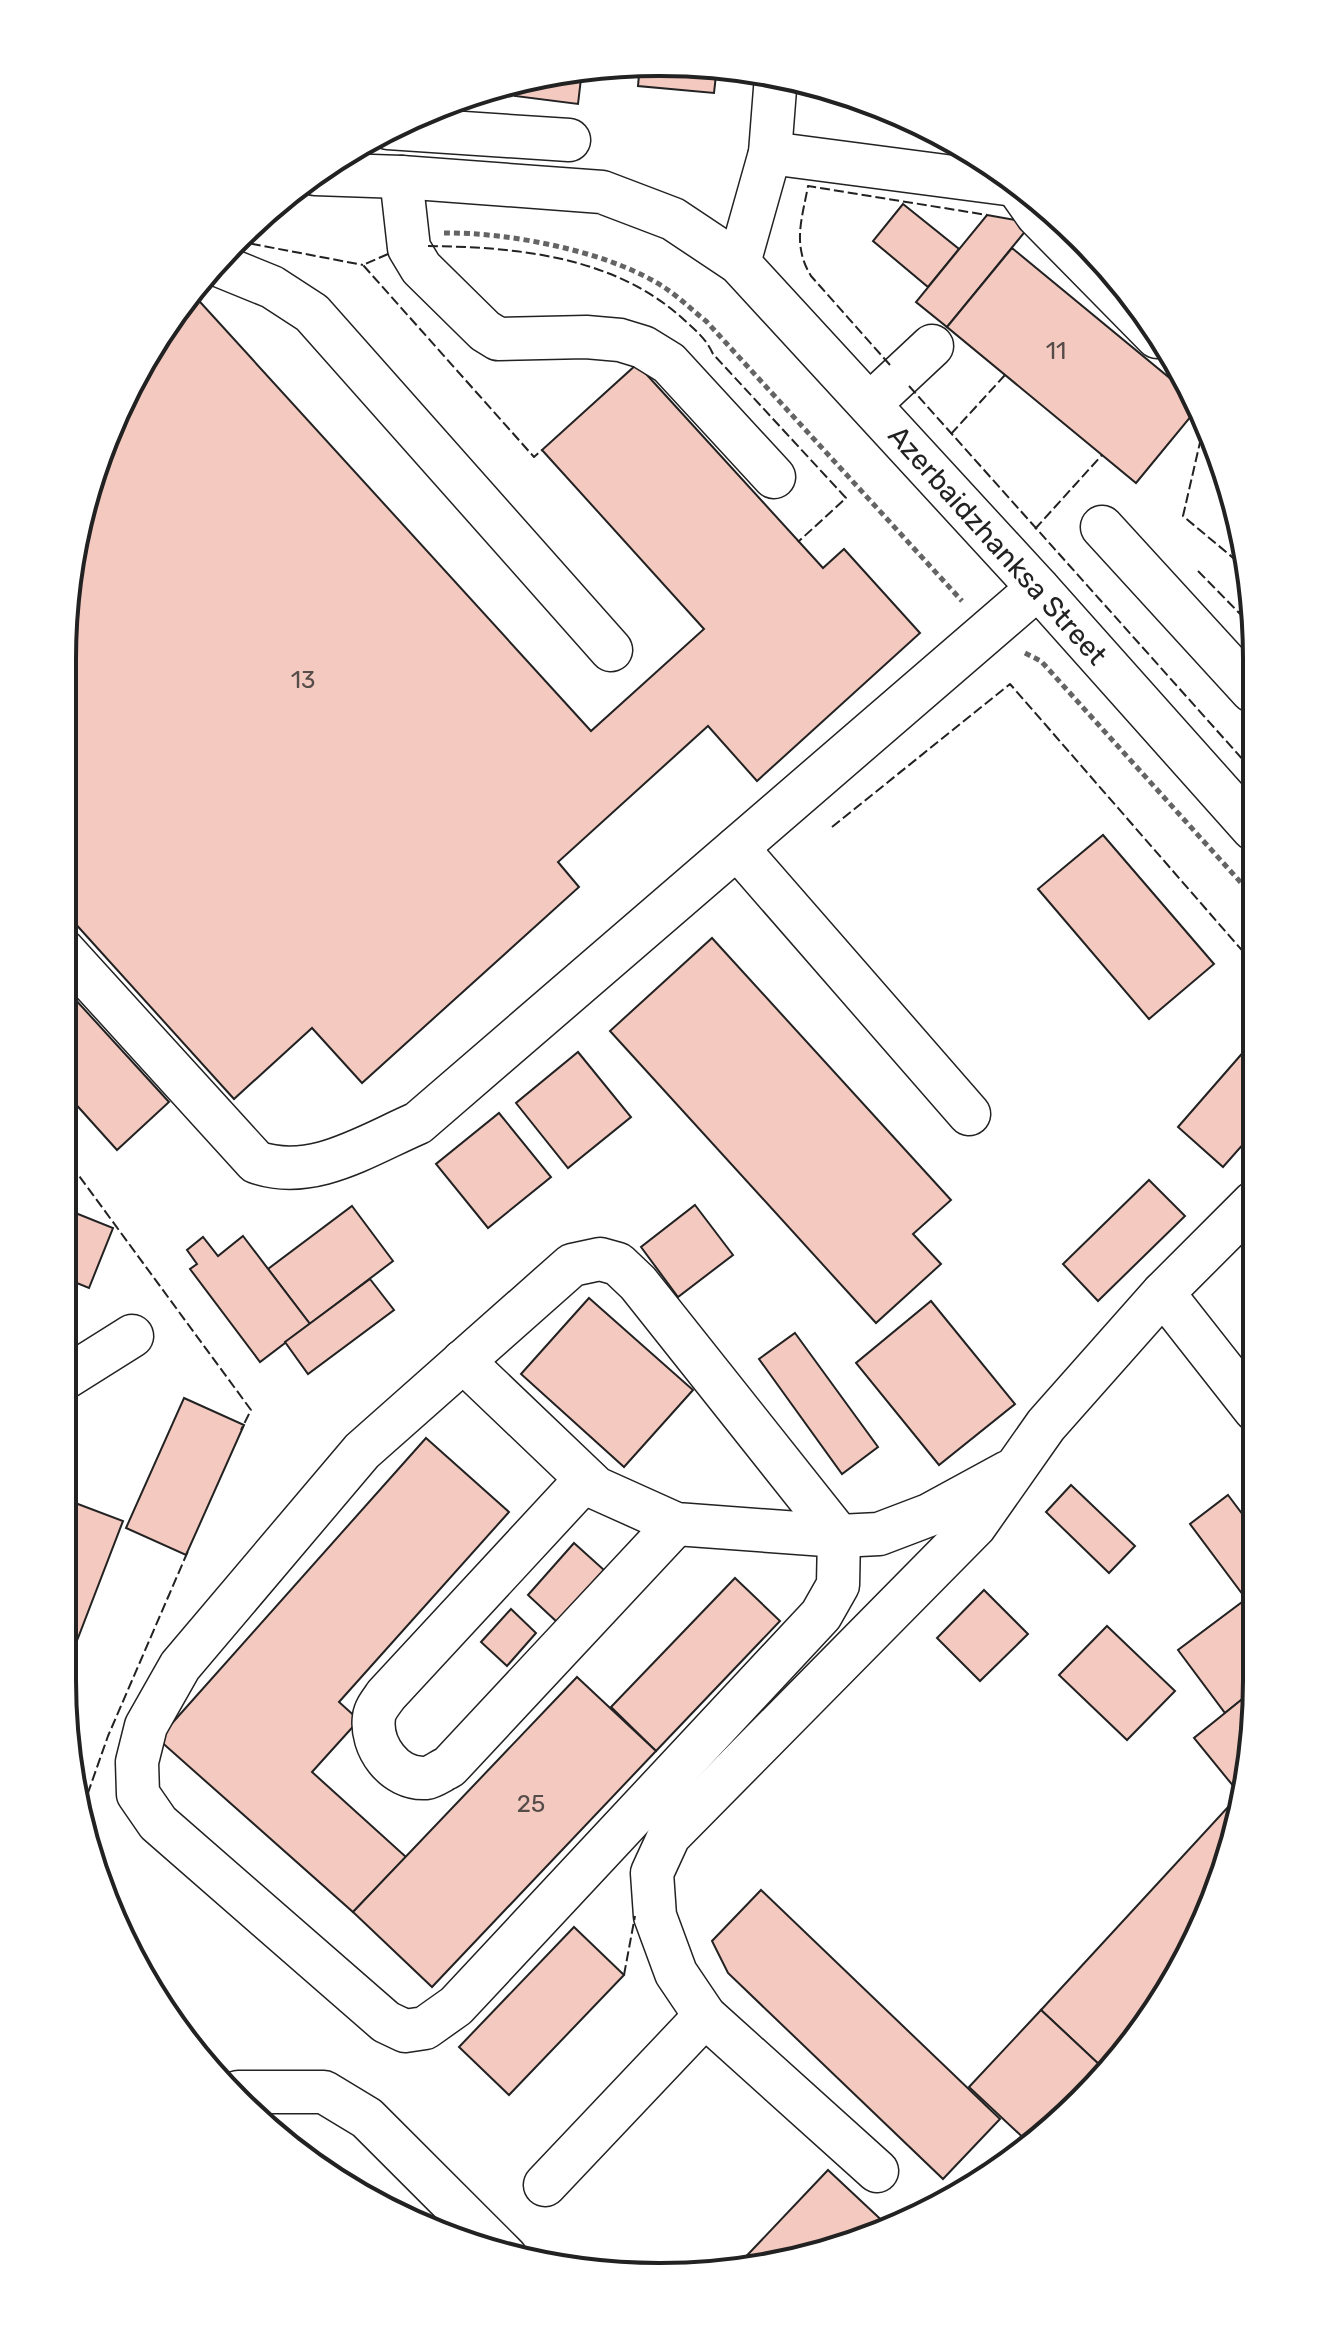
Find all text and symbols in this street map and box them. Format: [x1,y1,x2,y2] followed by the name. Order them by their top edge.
[1046,337,1066,365] house number: 11
[882,419,1114,672] street label: Azerbaidzhanksa Street
[291,666,315,694] house number: 13
[517,1790,545,1818] house number: 25

